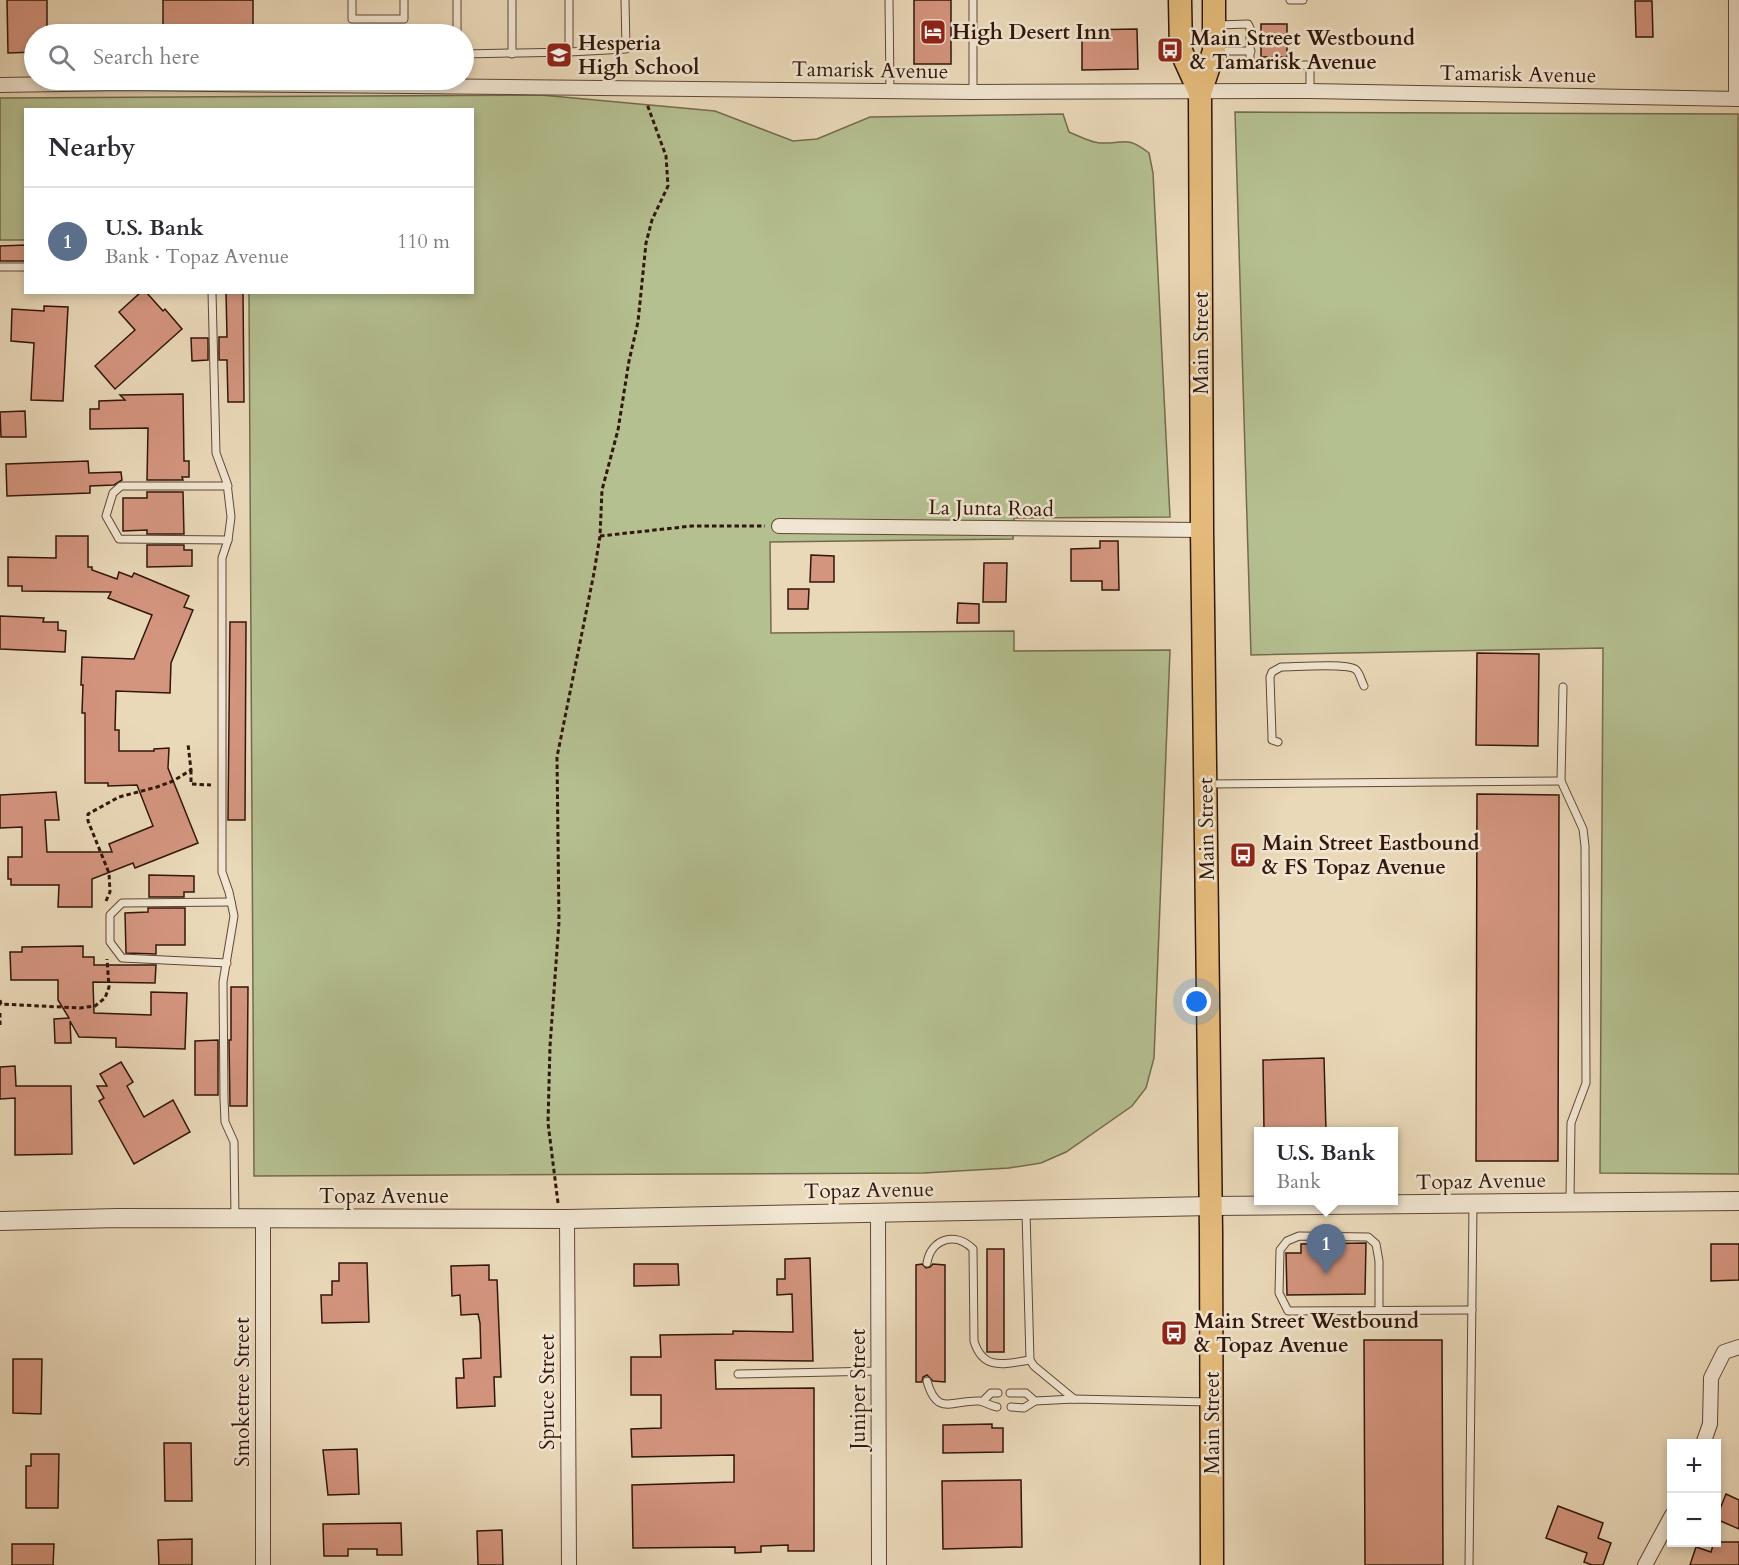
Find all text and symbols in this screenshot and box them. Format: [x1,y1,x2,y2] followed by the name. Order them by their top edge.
[918,17,948,47] hotel icon: High Desert Inn
[952,18,1111,47] place label: High Desert Inn
[24,24,474,90] search box
[1190,24,1415,77] place label: Main Street Westbound & Tamarisk Avenue
[578,29,699,82] place label: Hesperia High School
[1155,35,1185,65] bus stop icon: Main Street Westbound & Tamarisk Avenue
[544,40,574,70] school or university icon: Hesperia High School
[45,41,78,74] icon: search
[93,42,200,72] text: Search here
[791,55,949,86] street label: Tamarisk Avenue
[1439,59,1597,90] street label: Tamarisk Avenue
[48,130,136,165] text: Nearby
[105,213,204,243] text: U.S. Bank
[62,228,73,255] text: 1
[397,228,450,255] text: 110 m
[105,243,289,270] text: Bank · Topaz Avenue
[1187,291,1216,394] street label: Main Street
[928,493,1054,524] street label: La Junta Road
[1191,777,1222,881] street label: Main Street
[1262,829,1479,882] place label: Main Street Eastbound & FS Topaz Avenue
[1228,840,1258,870] bus stop icon: Main Street Eastbound & FS Topaz Avenue
[1182,987,1211,1016] your location
[1254,1127,1398,1205] popup
[1277,1138,1375,1168] text: U.S. Bank
[1416,1166,1546,1197] street label: Topaz Avenue
[1277,1168,1321,1195] text: Bank
[804,1175,934,1206] street label: Topaz Avenue
[319,1182,449,1211] street label: Topaz Avenue
[1306,1224,1346,1274] pin: 1
[1194,1307,1419,1360] place label: Main Street Westbound & Topaz Avenue
[228,1317,257,1467] street label: Smoketree Street
[1159,1318,1189,1348] bus stop icon: Main Street Westbound & Topaz Avenue
[844,1328,873,1453] street label: Juniper Street
[533,1334,562,1450] street label: Spruce Street
[1198,1371,1227,1474] street label: Main Street
[1667,1439,1721,1547] map controls
[1667,1439,1721,1493] button: +
[1667,1493,1721,1547] button: −

